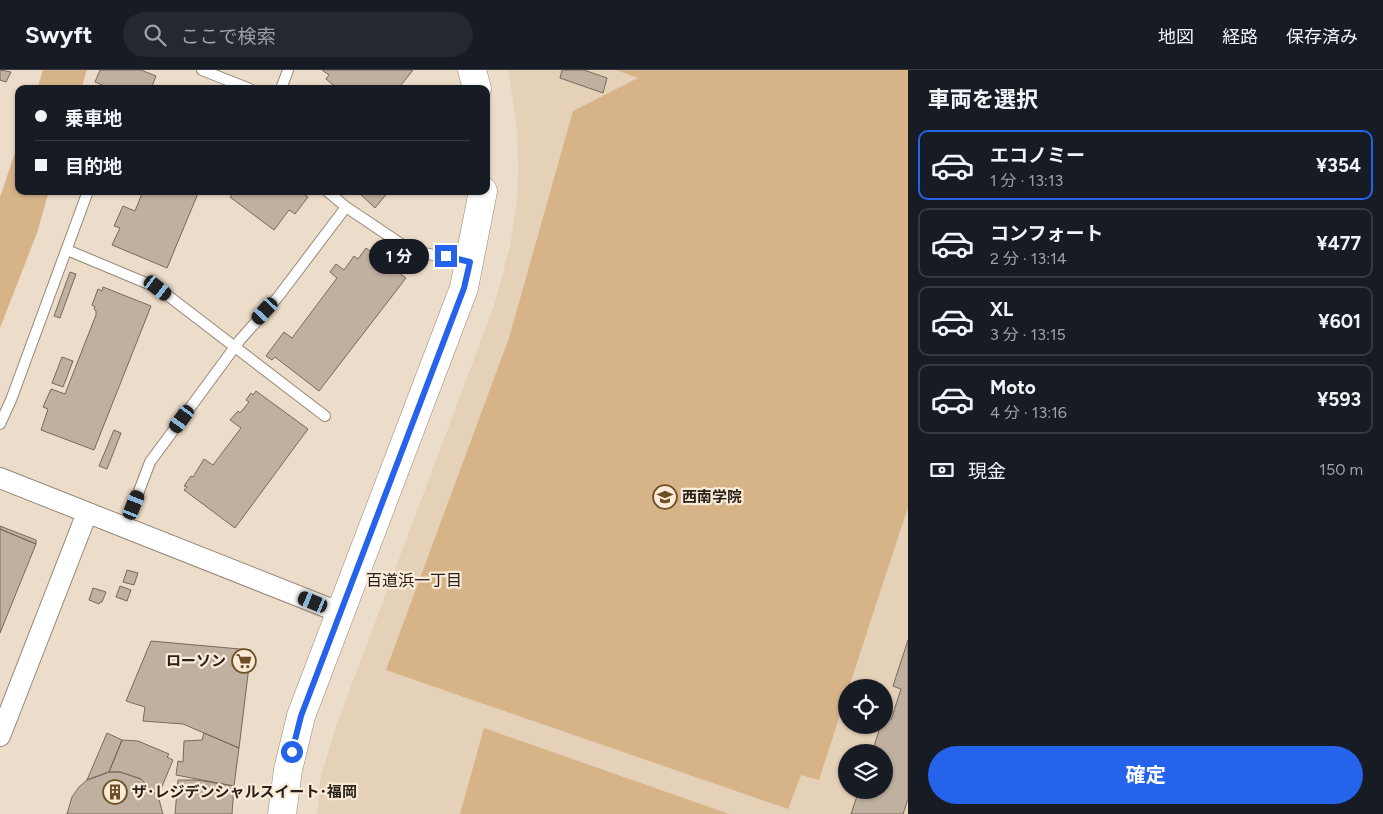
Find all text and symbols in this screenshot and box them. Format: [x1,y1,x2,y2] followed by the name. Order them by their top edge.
[123,12,473,57] search box
[25,20,93,49] text: Swyft
[141,21,169,49] icon: search
[181,25,276,48] text: ここで検索
[1158,26,1194,48] text: 地図
[1222,26,1258,48] text: 経路
[1286,26,1358,48] text: 保存済み
[928,86,1038,113] text: 車両を選択
[65,107,122,130] text: 乗車地
[930,143,975,188] icon: car
[990,144,1085,167] text: エコノミー
[1316,154,1361,177] text: ¥354
[65,155,122,178] text: 目的地
[990,171,1063,190] text: 1 分 · 13:13
[930,221,975,266] icon: car
[990,222,1103,245] text: コンフォート
[1317,232,1361,255] text: ¥477
[368,238,428,274] callout: 1 分
[435,245,457,267] route end
[386,247,412,266] text: 1 分
[990,249,1067,268] text: 2 分 · 13:14
[141,273,174,303] car
[249,295,280,327] car
[990,298,1013,321] text: XL
[930,299,975,344] icon: car
[1318,310,1361,333] text: ¥601
[990,325,1066,344] text: 3 分 · 13:15
[990,376,1036,399] text: Moto
[930,377,975,422] icon: car
[1317,388,1361,411] text: ¥593
[167,402,196,436] car
[990,403,1067,422] text: 4 分 · 13:16
[928,456,956,484] icon: cash
[968,460,1006,483] text: 現金
[1319,460,1363,479] text: 150 m
[652,484,678,510] school or university icon: 西南学院
[121,488,146,522] car
[682,488,742,506] place label: 西南学院
[366,571,462,590] district label: 百道浜一丁目
[296,589,329,615] car
[231,648,257,674] supermarket icon: ローソン
[166,652,226,670] place label: ローソン
[838,679,893,799] map controls
[838,679,893,734] button: locate
[281,741,303,763] route start
[838,744,893,799] button: layers
[928,746,1363,804] button: 確定
[102,779,128,805] building icon: ザ･レジデンシャルスイート･福岡
[132,783,357,801] place label: ザ･レジデンシャルスイート･福岡

